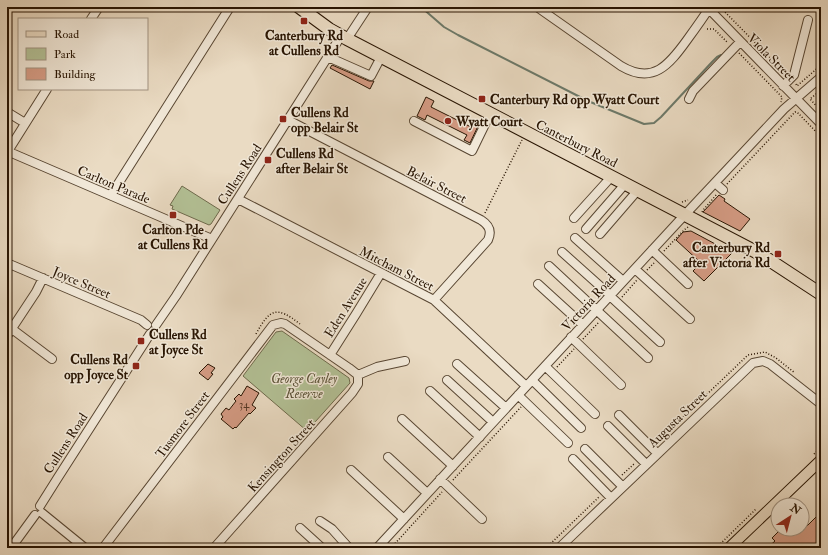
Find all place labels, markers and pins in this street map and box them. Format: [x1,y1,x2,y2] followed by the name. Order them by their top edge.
[299,16,309,26] marker: Canterbury Rd at Cullens Rd
[265,28,344,59] place label: Canterbury Rd at Cullens Rd
[490,92,660,109] place label: Canterbury Rd opp Wyatt Court
[477,94,487,104] marker: Canterbury Rd opp Wyatt Court
[291,105,359,137] place label: Cullens Rd opp Belair St
[278,114,288,124] marker: Cullens Rd opp Belair St
[455,114,523,131] place label: Wyatt Court
[443,116,453,126] marker: Wyatt Court
[276,146,349,177] place label: Cullens Rd after Belair St
[263,155,273,165] marker: Cullens Rd after Belair St
[168,210,178,220] marker: Carlton Pde at Cullens Rd
[138,222,209,253] place label: Carlton Pde at Cullens Rd
[683,240,771,271] place label: Canterbury Rd after Victoria Rd
[773,249,783,259] marker: Canterbury Rd after Victoria Rd
[149,327,207,359] place label: Cullens Rd at Joyce St
[136,336,146,346] marker: Cullens Rd at Joyce St
[64,352,129,384] place label: Cullens Rd opp Joyce St
[131,361,141,371] marker: Cullens Rd opp Joyce St

